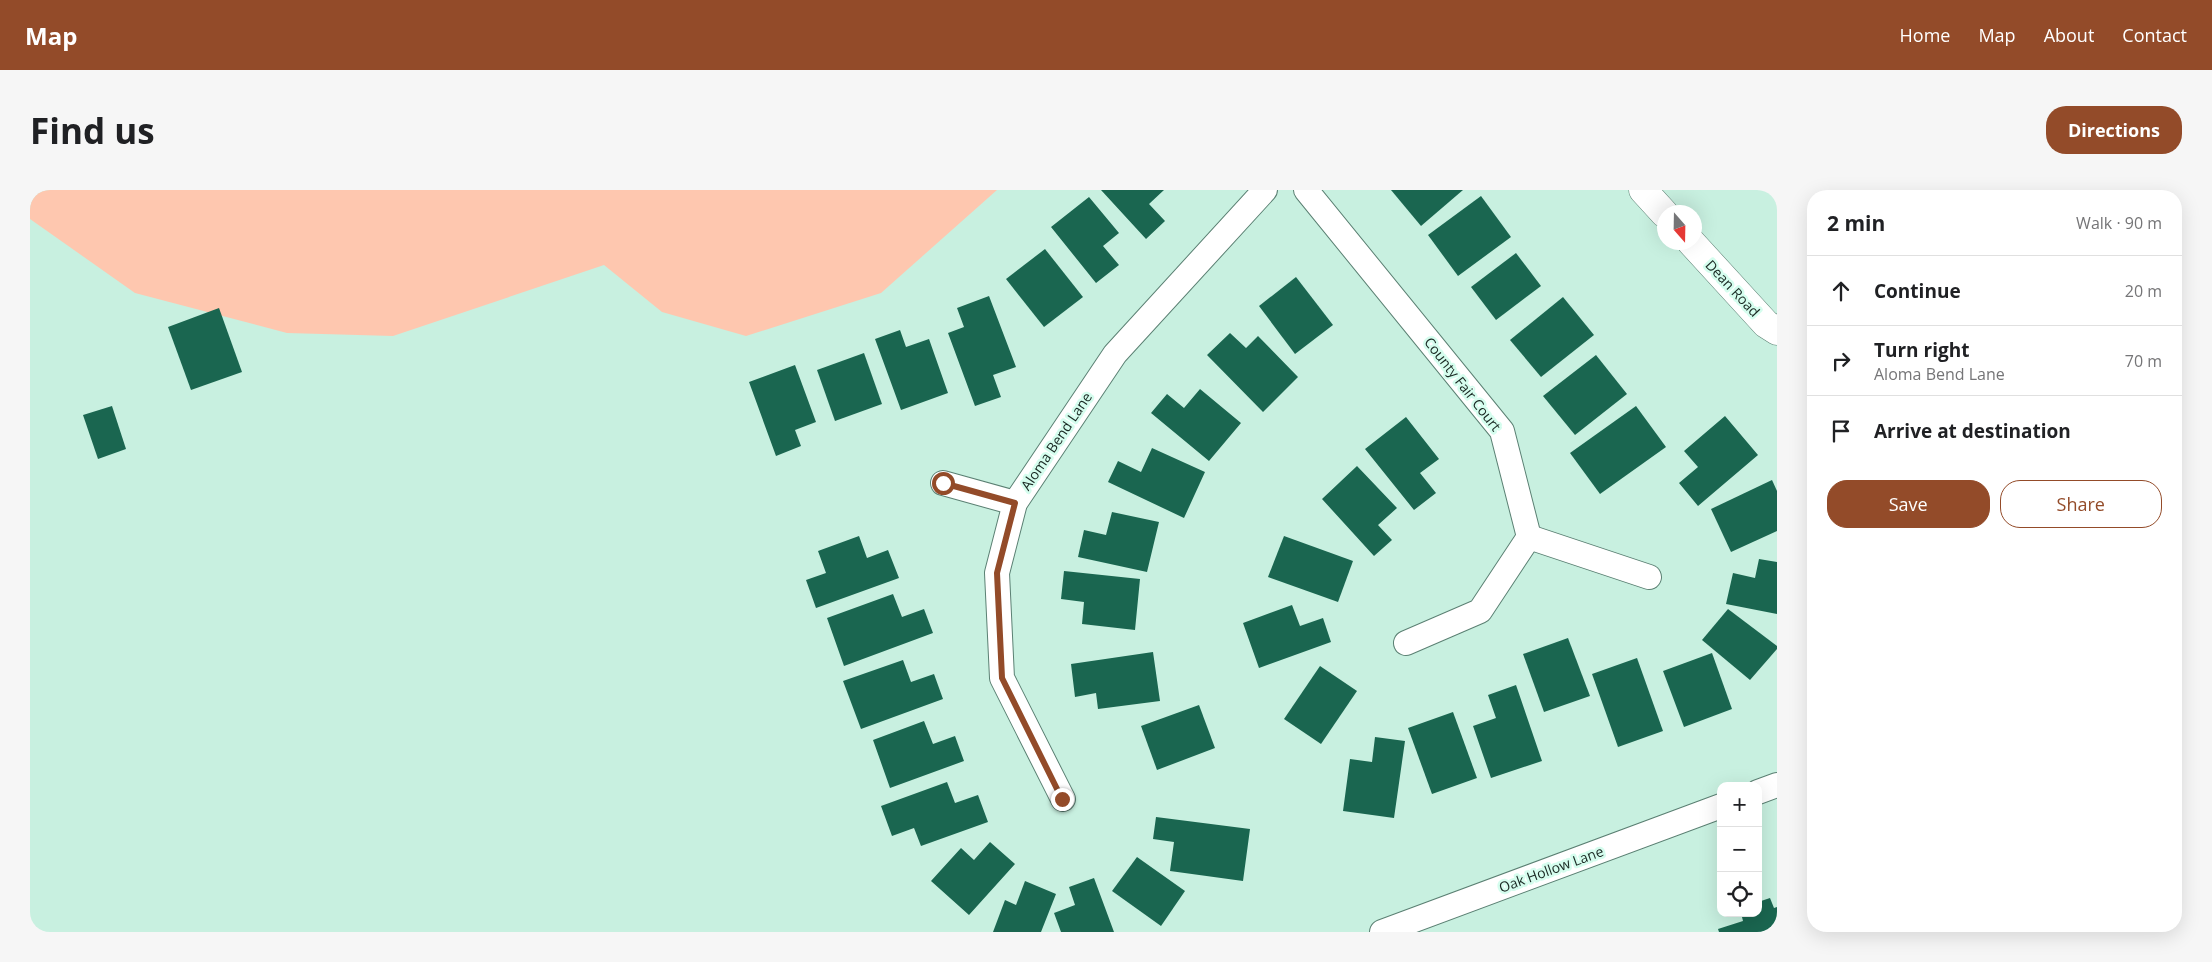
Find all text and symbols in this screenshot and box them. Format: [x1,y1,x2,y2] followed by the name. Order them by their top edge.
[25,19,77,52] text: Map
[1900,23,1950,47] text: Home
[1978,23,2016,47] text: Map
[2044,23,2094,47] text: About
[2122,23,2187,47] text: Contact
[2046,106,2182,154] button: Directions
[30,107,155,154] text: Find us
[1657,205,1702,250] north arrow
[1827,209,1885,237] text: 2 min
[2076,212,2162,234] text: Walk · 90 m
[1702,255,1764,321] street label: Dean Road
[1827,277,1855,305] icon: ahead
[1874,278,1961,304] text: Continue
[2125,280,2162,302] text: 20 m
[1420,333,1506,435] street label: County Fair Court
[1874,337,1969,363] text: Turn right
[1827,347,1855,375] icon: right
[2125,350,2162,372] text: 70 m
[1874,363,2005,385] text: Aloma Bend Lane
[1016,388,1096,494] street label: Aloma Bend Lane
[1827,417,1855,445] icon: arrive
[1874,418,2071,444] text: Arrive at destination
[932,472,955,495] route start
[1827,480,1990,528] button: Save
[2000,480,2162,528] button: Share
[1717,782,1762,917] map controls
[1717,782,1762,827] button: +
[1051,788,1074,811] route end
[1717,827,1762,872] button: −
[1496,841,1606,897] street label: Oak Hollow Lane
[1717,872,1762,917] button: locate

